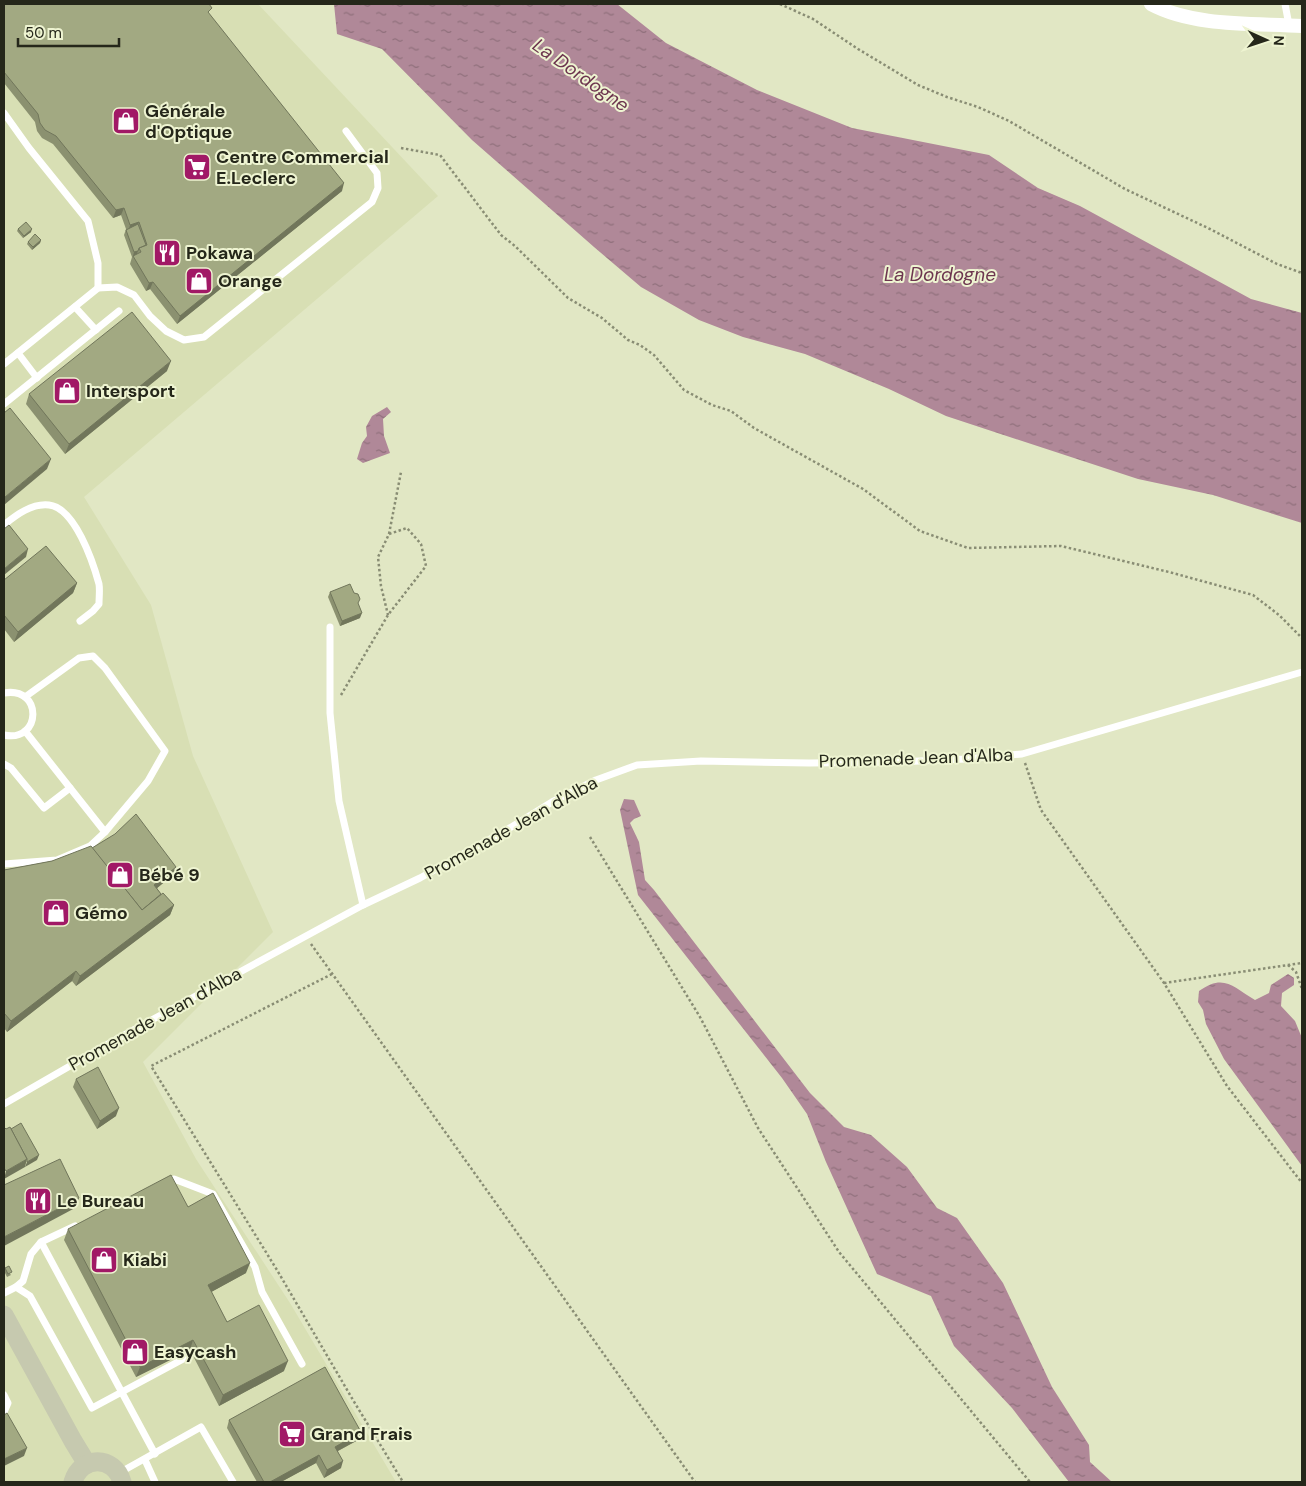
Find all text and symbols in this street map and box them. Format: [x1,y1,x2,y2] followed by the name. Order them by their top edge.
[18,15,119,47] scale bar
[1241,15,1291,65] north arrow
[25,23,62,43] text: 50 m
[528,33,634,118] water label: La Dordogne
[1270,35,1288,46] text: N
[145,99,232,144] place label: Générale d'Optique
[111,106,141,136] shop icon: Générale d'Optique
[216,145,389,190] place label: Centre Commercial E.Leclerc
[182,152,212,182] supermarket icon: Centre Commercial E.Leclerc
[152,238,182,268] restaurant icon: Pokawa
[186,241,253,265] place label: Pokawa
[884,262,996,287] water label: La Dordogne
[184,266,214,296] shop icon: Orange
[218,269,282,293] place label: Orange
[52,376,82,406] shop icon: Intersport
[86,379,175,403] place label: Intersport
[818,743,1014,773] street label: Promenade Jean d'Alba
[420,770,602,886] street label: Promenade Jean d'Alba
[105,860,135,890] shop icon: Bébé 9
[139,863,200,887] place label: Bébé 9
[41,898,71,928] shop icon: Gémo
[75,901,128,925] place label: Gémo
[64,961,246,1077] street label: Promenade Jean d'Alba
[23,1186,53,1216] restaurant icon: Le Bureau
[57,1189,144,1213] place label: Le Bureau
[89,1245,119,1275] shop icon: Kiabi
[123,1248,167,1272] place label: Kiabi
[120,1337,150,1367] shop icon: Easycash
[154,1340,236,1364] place label: Easycash
[277,1419,307,1449] supermarket icon: Grand Frais
[311,1422,412,1446] place label: Grand Frais

